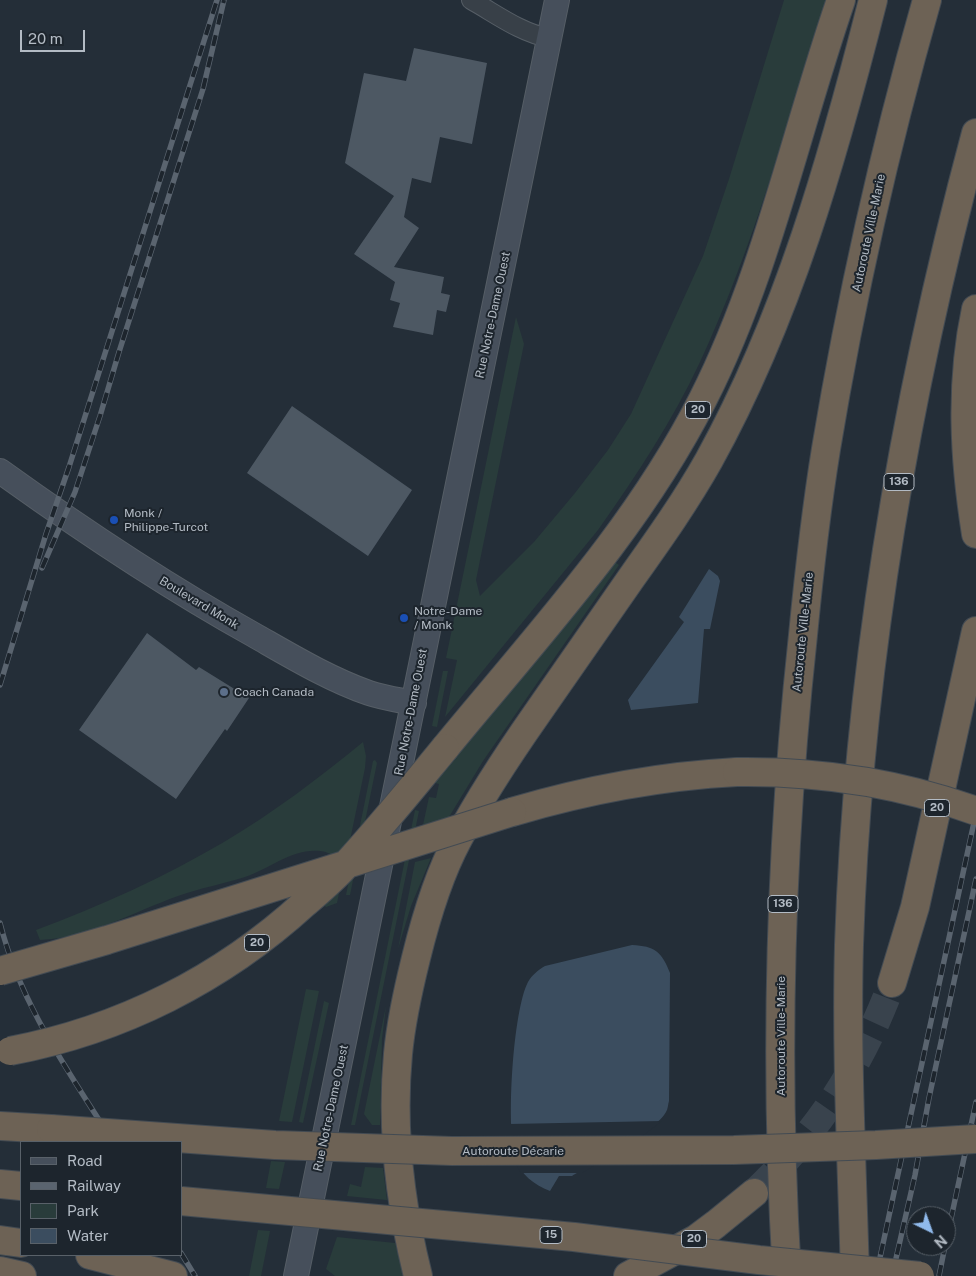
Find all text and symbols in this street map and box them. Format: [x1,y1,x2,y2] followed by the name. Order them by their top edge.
[22,20,88,52] scale bar
[28,30,63,47] text: 20 m
[849,173,889,293] street label: Autoroute Ville-Marie
[473,250,513,380] street label: Rue Notre-Dame Ouest
[686,402,710,418] road number: 20
[884,474,914,491] road number: 136
[124,506,208,534] place label: Monk / Philippe-Turcot
[108,514,120,526] marker: Monk / Philippe-Turcot
[790,571,816,693] street label: Autoroute Ville-Marie
[157,574,241,632] street label: Boulevard Monk
[414,604,482,632] place label: Notre-Dame / Monk
[398,612,410,624] marker: Notre-Dame / Monk
[392,647,430,777] street label: Rue Notre-Dame Ouest
[234,685,314,699] place label: Coach Canada
[218,686,230,698] marker: Coach Canada
[924,800,950,816] road number: 20
[768,896,798,912] road number: 136
[244,934,270,951] road number: 20
[774,976,788,1096] street label: Autoroute Ville-Marie
[311,1043,351,1173] street label: Rue Notre-Dame Ouest
[20,1141,182,1256] legend
[462,1144,564,1158] street label: Autoroute Décarie
[67,1152,103,1169] text: Road
[67,1177,121,1194] text: Railway
[67,1202,99,1219] text: Park
[906,1206,956,1256] north arrow
[540,1226,562,1244] road number: 15
[67,1227,109,1244] text: Water
[682,1230,706,1248] road number: 20
[931,1232,950,1251] text: N

